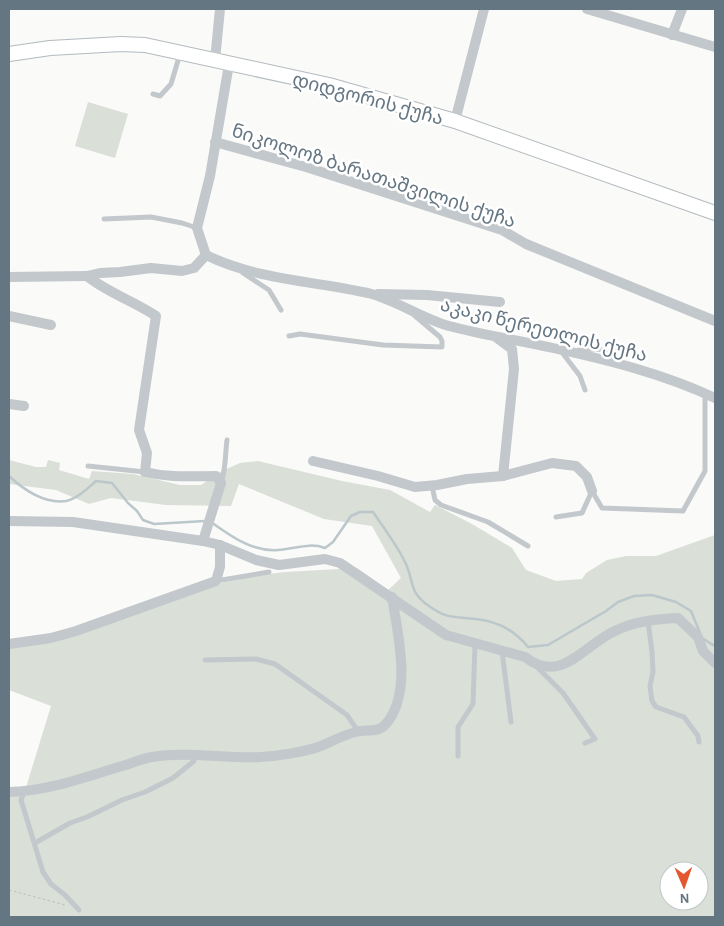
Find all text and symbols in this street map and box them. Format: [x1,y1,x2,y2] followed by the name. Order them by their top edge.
[290,69,445,131] street label: დიდგორის ქუჩა
[229,120,518,233] street label: ნიკოლოზ ბარათაშვილის ქუჩა
[438,295,649,367] street label: აკაკი წერეთლის ქუჩა
[659,861,709,911] north arrow
[679,891,690,905] text: N

